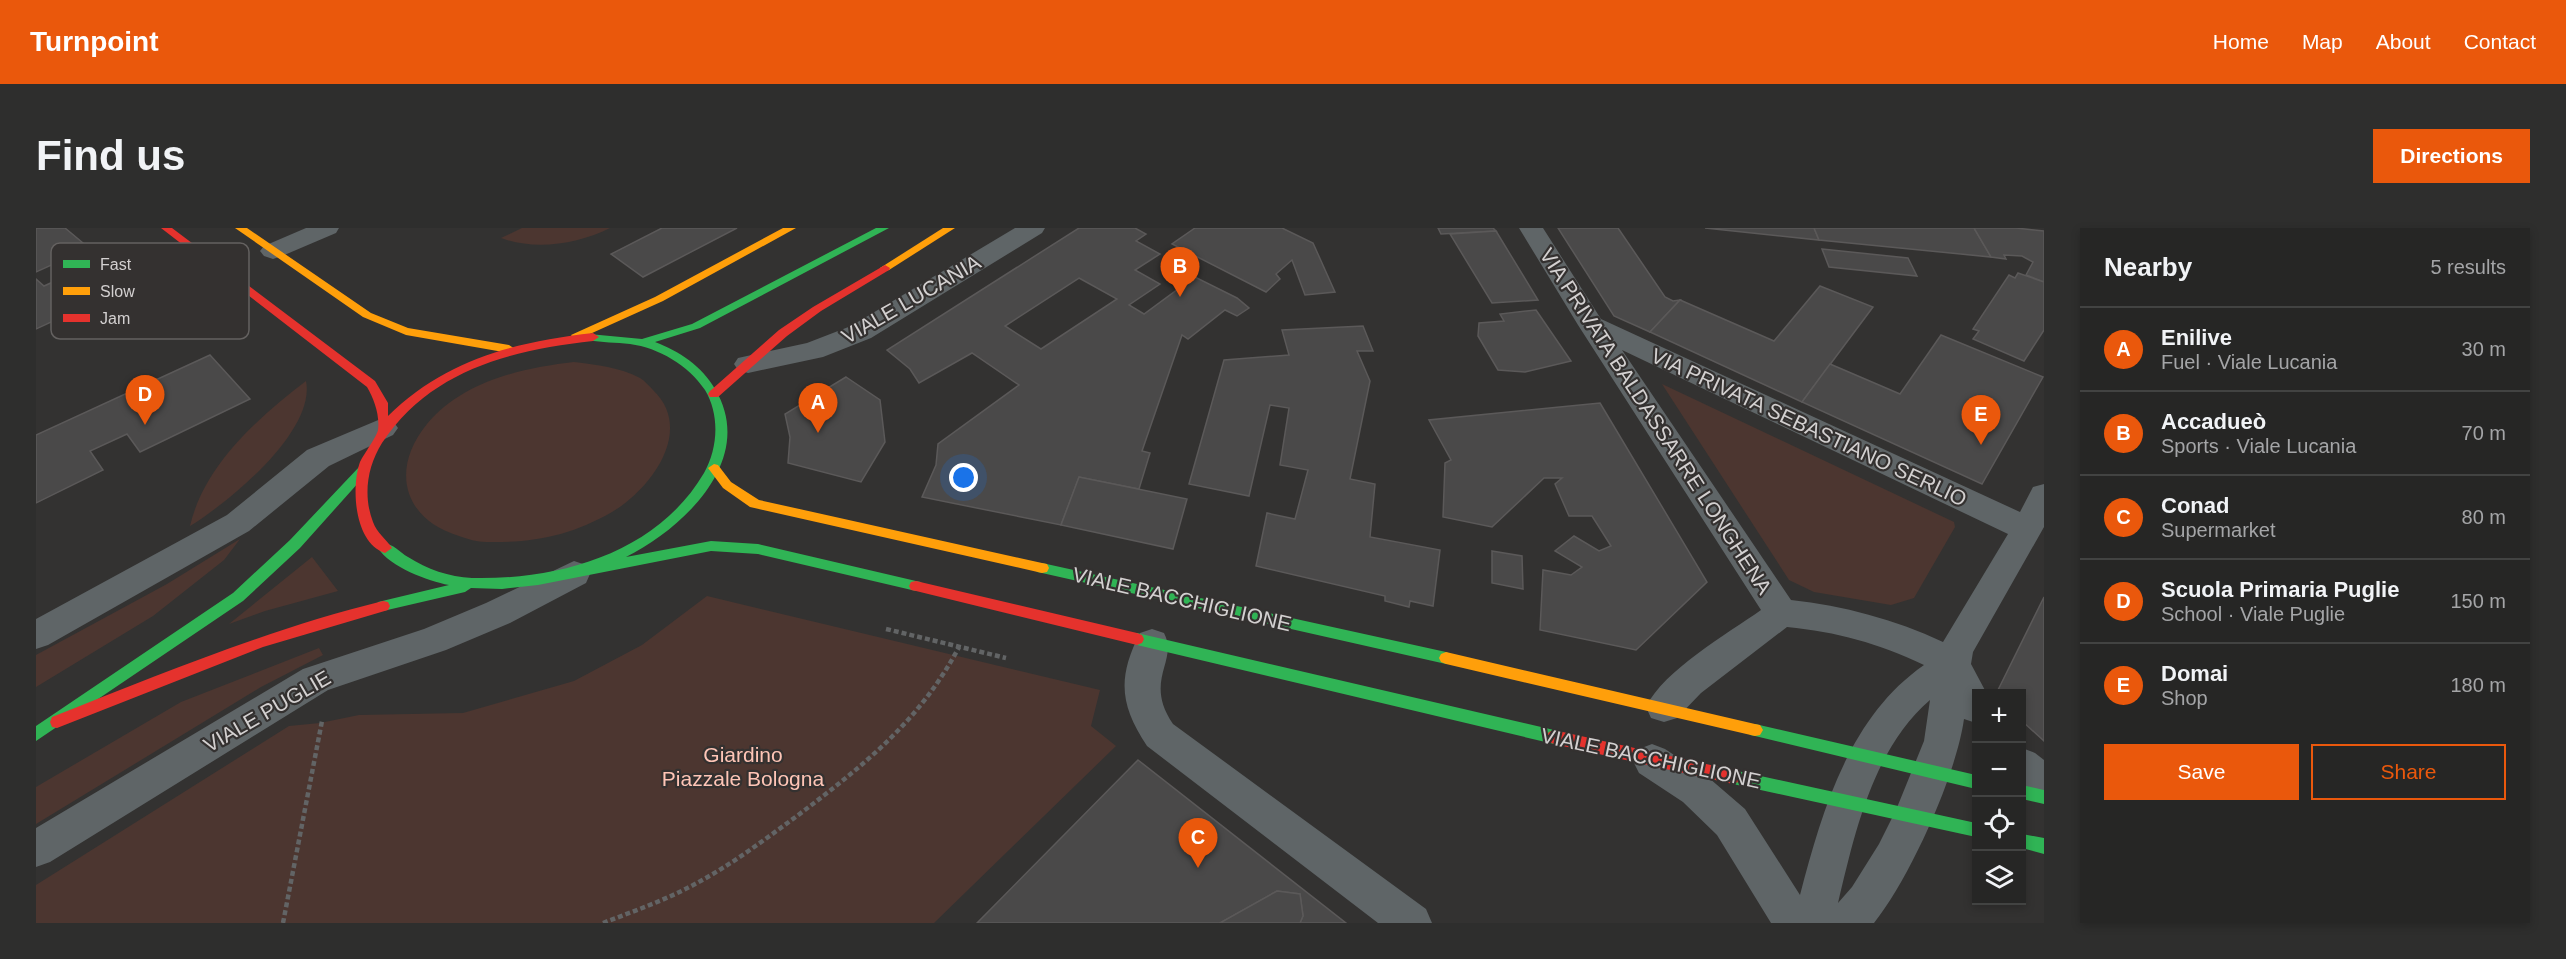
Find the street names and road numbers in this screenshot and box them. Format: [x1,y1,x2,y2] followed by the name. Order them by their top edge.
[1535,244,1777,598] street label: VIA PRIVATA BALDASSARRE LONGHENA
[838,250,984,348] street label: VIALE LUCANIA
[1648,344,1970,510] street label: VIA PRIVATA SEBASTIANO SERLIO
[1070,563,1294,635] street label: VIALE BACCHIGLIONE
[200,665,334,757] street label: VIALE PUGLIE
[1539,723,1763,793] street label: VIALE BACCHIGLIONE

